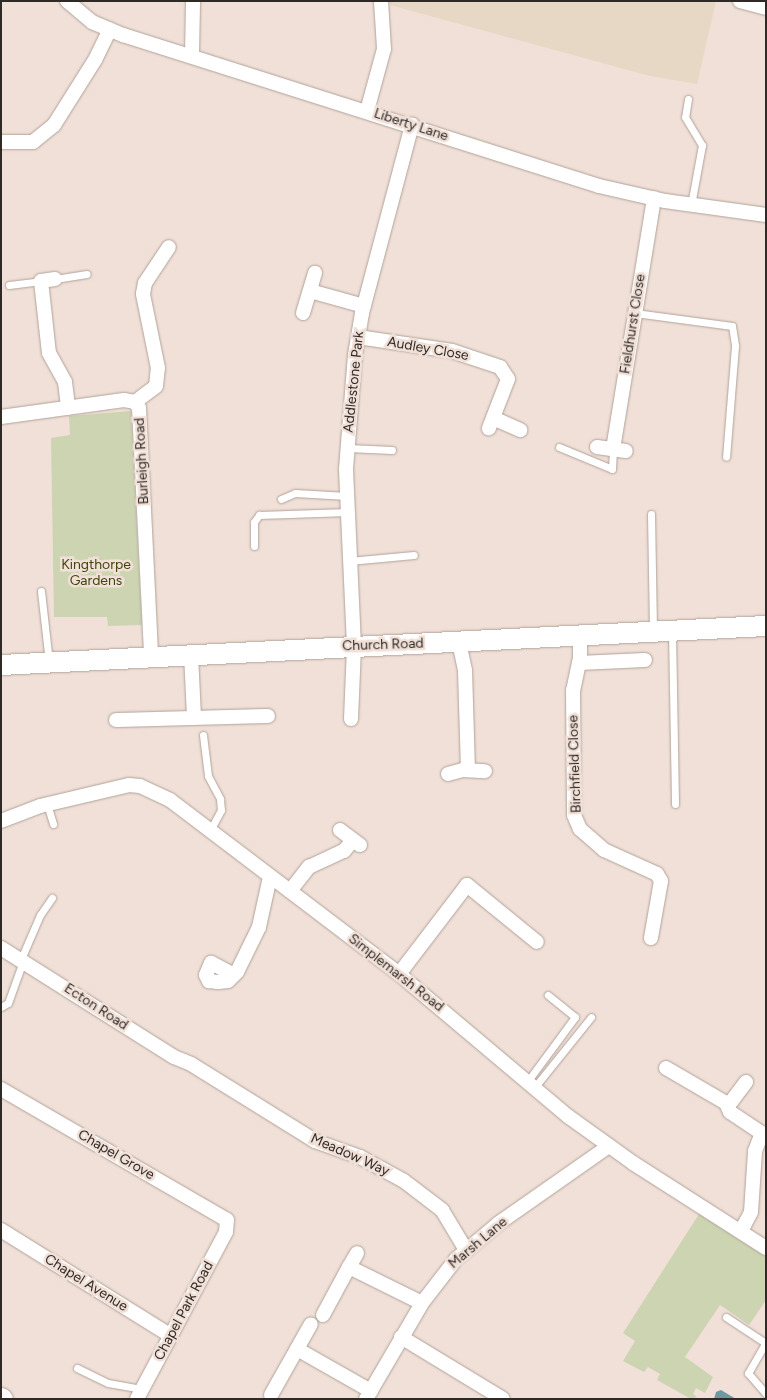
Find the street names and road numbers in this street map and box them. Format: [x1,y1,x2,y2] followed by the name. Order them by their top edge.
[372,105,450,145] street label: Liberty Lane
[617,273,649,375] street label: Fieldhurst Close
[340,330,368,434] street label: Addlestone Park
[386,334,470,364] street label: Audley Close
[131,417,153,505] street label: Burleigh Road
[342,635,424,655] street label: Church Road
[565,715,585,813] street label: Birchfield Close
[345,930,447,1016] street label: Simplemarsh Road
[61,980,131,1034] street label: Ecton Road
[75,1126,157,1184] street label: Chapel Grove
[308,1130,392,1180] street label: Meadow Way
[445,1214,511,1272] street label: Marsh Lane
[41,1251,131,1315] street label: Chapel Avenue
[151,1259,217,1363] street label: Chapel Park Road

